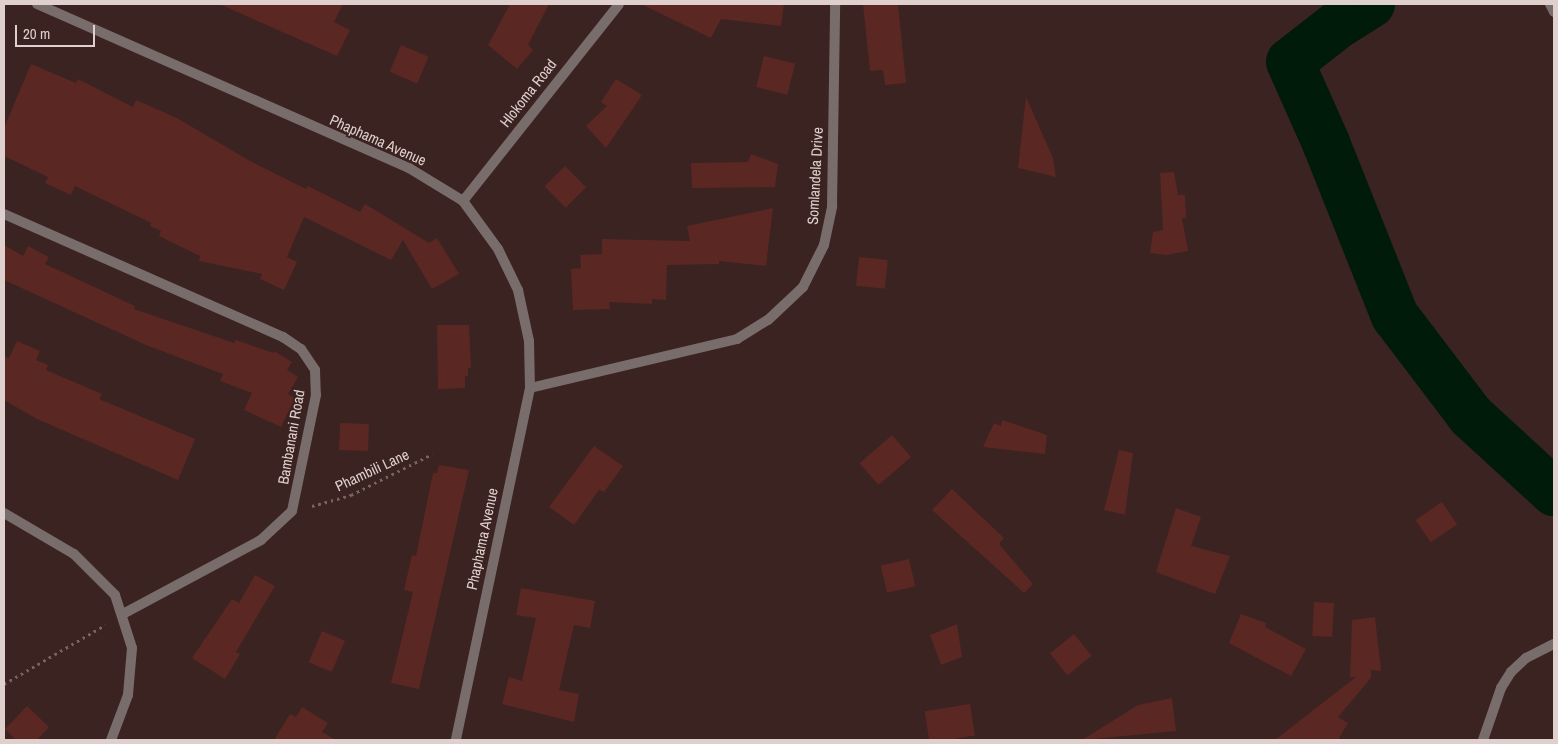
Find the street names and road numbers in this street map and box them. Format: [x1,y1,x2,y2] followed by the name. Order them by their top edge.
[496,55,560,131] street label: Hlokoma Road
[327,111,429,169] street label: Phaphama Avenue
[803,127,827,225] street label: Somlandela Drive
[274,388,308,486] street label: Bambanani Road
[332,445,412,495] street label: Phambili Lane
[462,486,502,592] street label: Phaphama Avenue

